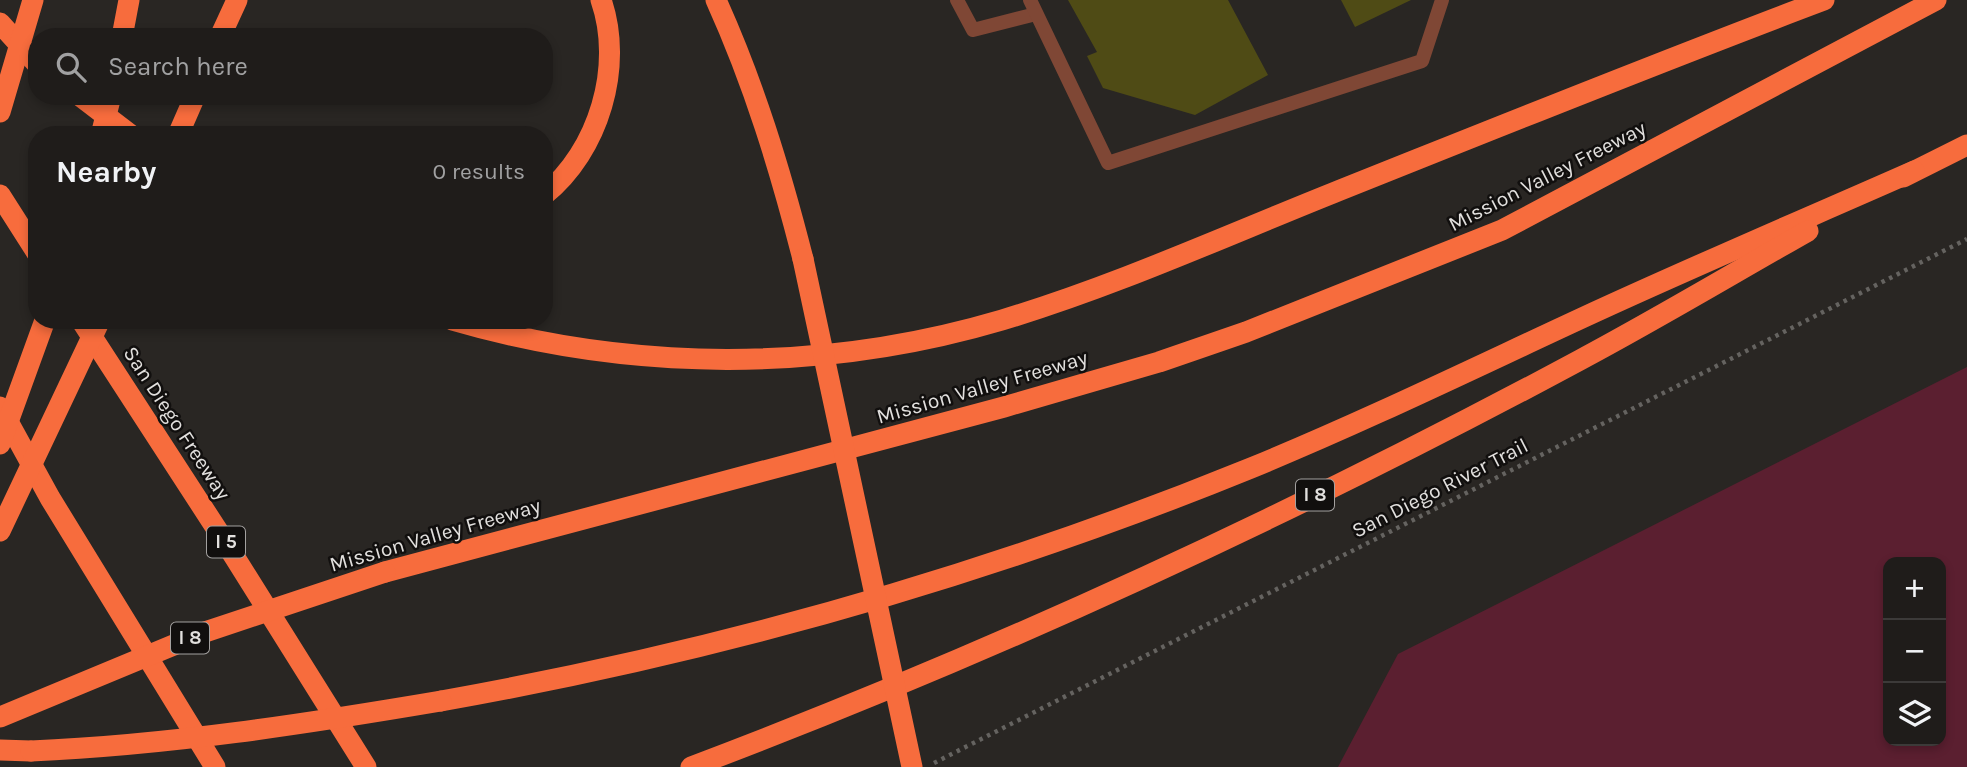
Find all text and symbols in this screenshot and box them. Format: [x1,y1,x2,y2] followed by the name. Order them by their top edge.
[28,28,553,105] search box
[52,48,90,86] icon: search
[108,51,248,82] text: Search here
[1444,116,1650,236] street label: Mission Valley Freeway
[56,154,156,190] text: Nearby
[433,158,525,185] text: 0 results
[119,342,236,504] street label: San Diego Freeway
[874,345,1090,429] street label: Mission Valley Freeway
[1348,433,1532,543] street label: San Diego River Trail
[1296,480,1334,510] road number: I 8
[327,493,543,577] street label: Mission Valley Freeway
[207,526,245,558] road number: I 5
[1883,557,1946,746] map controls
[1883,557,1946,620] button: +
[1883,620,1946,683] button: −
[171,622,209,653] road number: I 8
[1883,683,1946,746] button: layers

